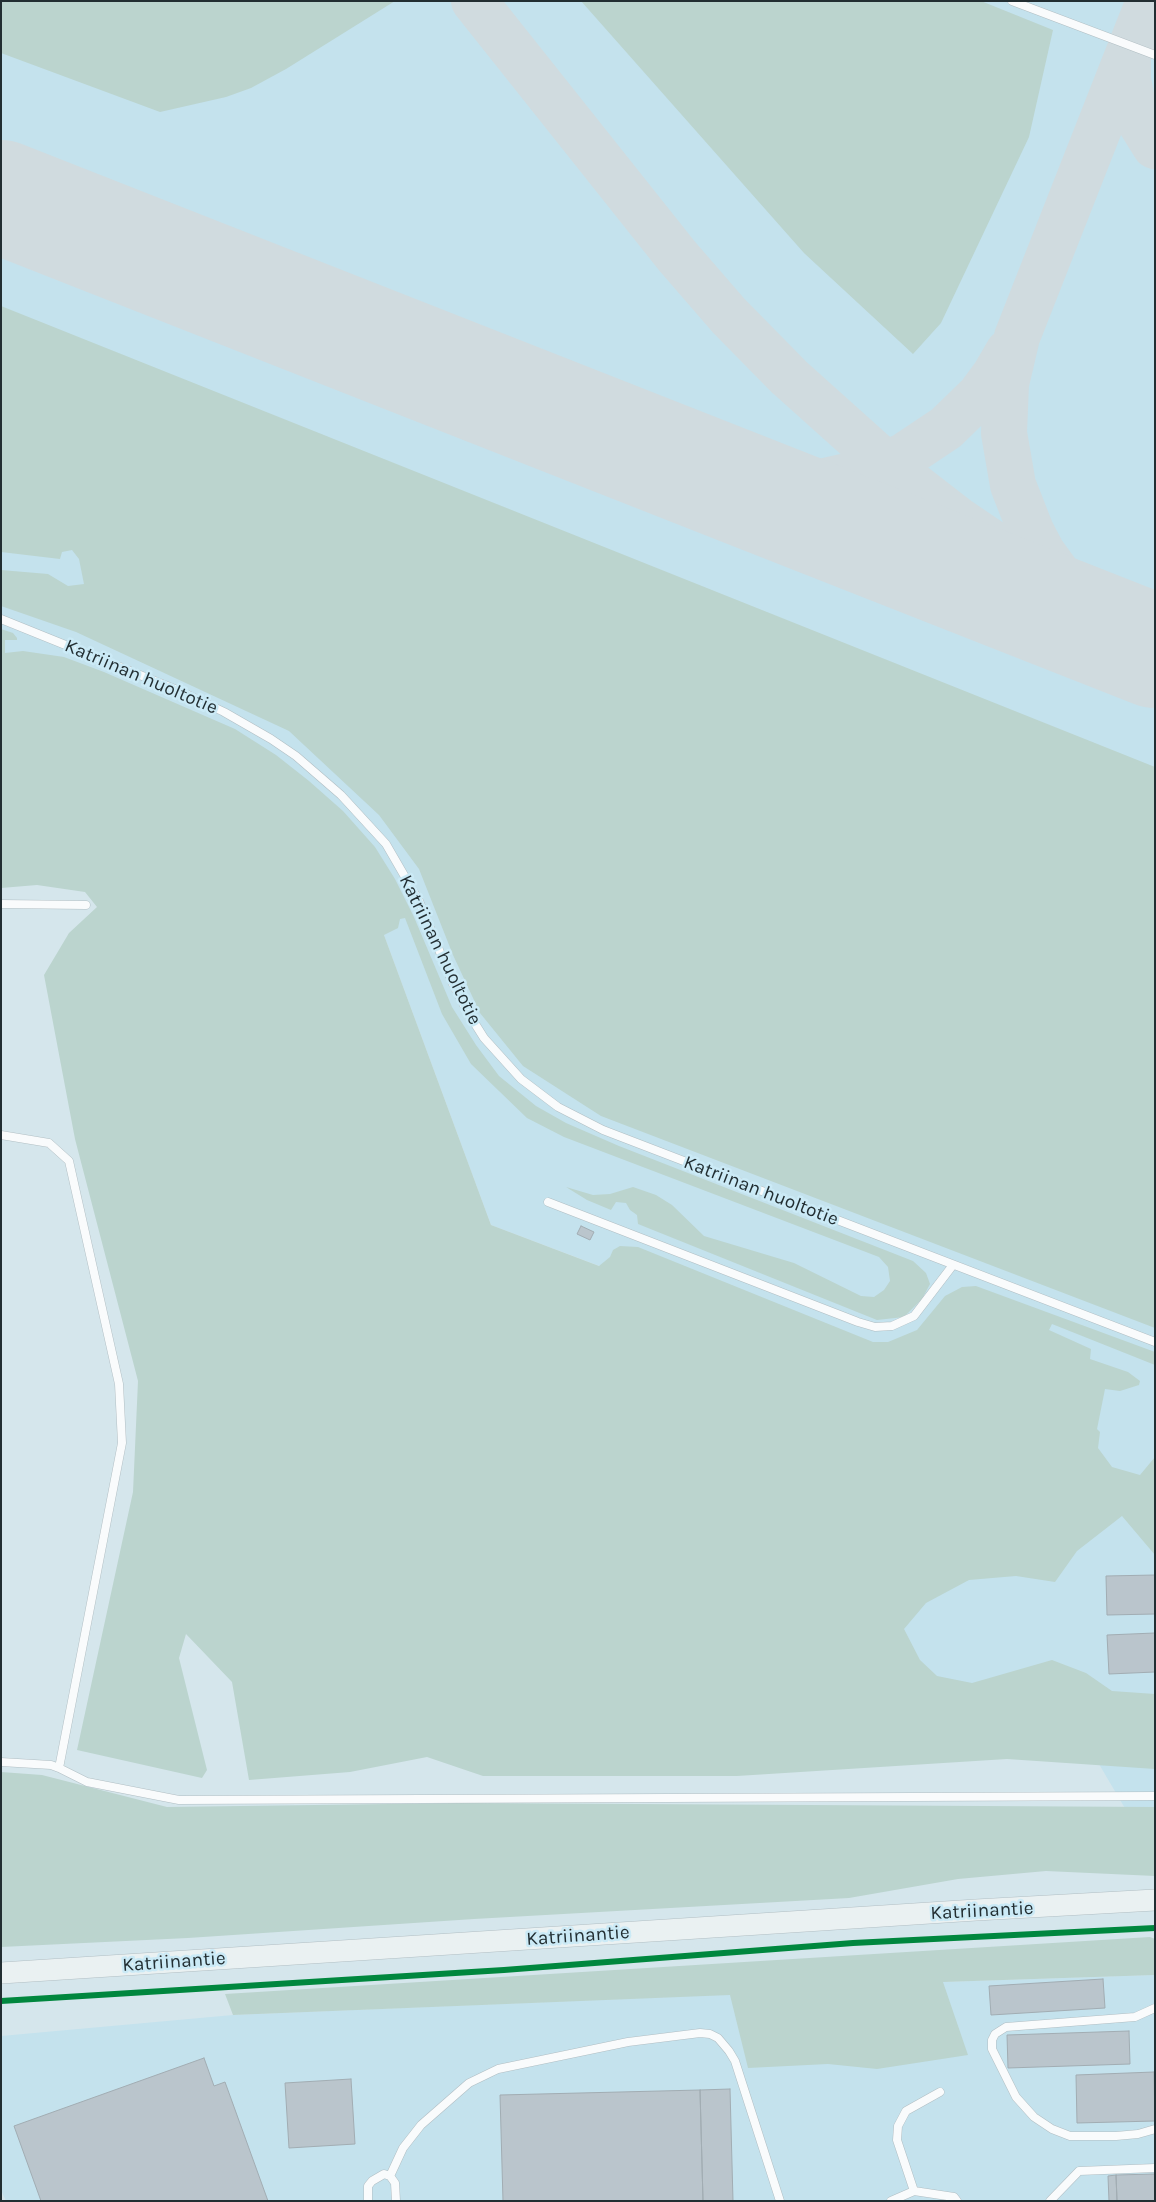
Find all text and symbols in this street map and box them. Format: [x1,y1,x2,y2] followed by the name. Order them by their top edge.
[61,634,221,720] street label: Katriinan huoltotie
[394,871,486,1029] street label: Katriinan huoltotie
[680,1151,842,1231] street label: Katriinan huoltotie
[930,1897,1034,1925] street label: Katriinantie
[526,1921,630,1951] street label: Katriinantie
[122,1947,226,1977] street label: Katriinantie

